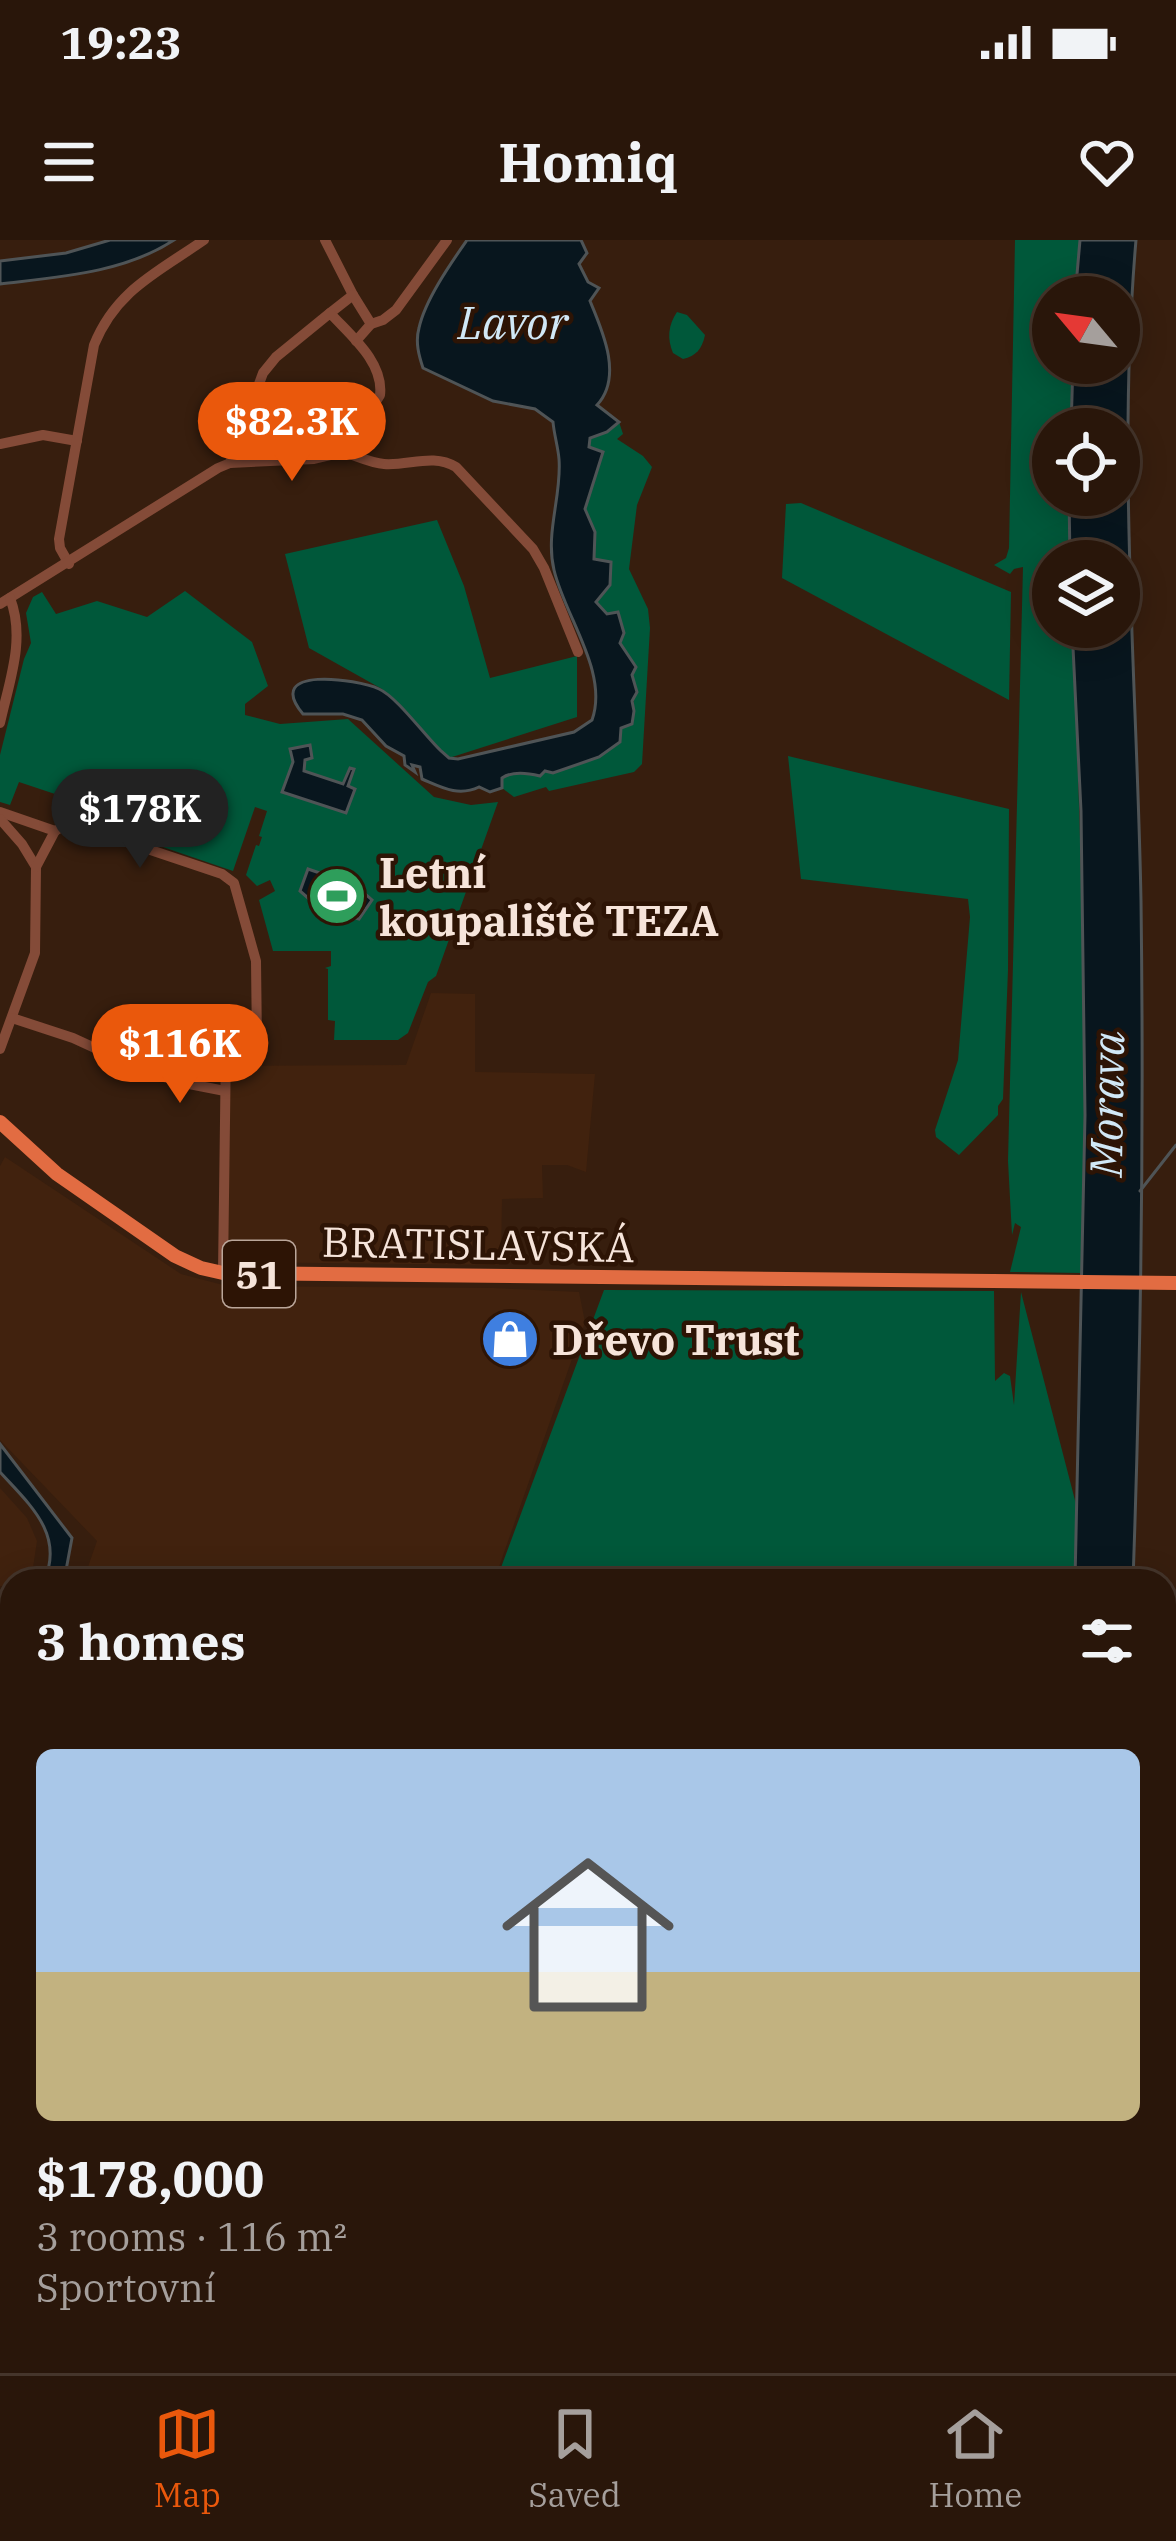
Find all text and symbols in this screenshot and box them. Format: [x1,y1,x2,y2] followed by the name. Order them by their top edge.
[60,13,182,71] text: 19:23
[498,127,678,197] text: Homiq
[36,129,102,195] icon: menu
[1074,129,1140,195] icon: heart
[1032,276,1140,384] north arrow
[1032,276,1140,648] map controls
[457,293,569,351] water label: Lavor
[194,382,390,484] pin: $82.3K
[225,395,359,446] text: $82.3K
[1032,408,1140,516] button: locate
[1032,540,1140,648] button: layers
[56,769,224,871] pin: $178K
[78,782,202,833] text: $178K
[379,845,719,948] place label: Letní koupaliště TEZA
[306,865,368,927] sports icon: Letní koupaliště TEZA
[96,1004,264,1106] pin: $116K
[118,1017,242,1068] text: $116K
[1076,1030,1136,1178] water label: Morava
[321,1214,635,1274] street label: BRATISLAVSKÁ
[223,1241,295,1307] road number: 51
[479,1308,541,1370] shop icon: Dřevo Trust
[552,1312,799,1367] place label: Dřevo Trust
[36,1608,246,1674] text: 3 homes
[1074,1608,1140,1674] icon: filters
[480,1827,696,2043] icon: home
[36,2145,264,2211] text: $178,000
[36,2211,347,2262] text: 3 rooms · 116 m²
[36,2262,216,2313] text: Sportovní
[154,2401,221,2516] tab: Map
[528,2401,621,2516] tab: Saved
[928,2401,1022,2516] tab: Home

